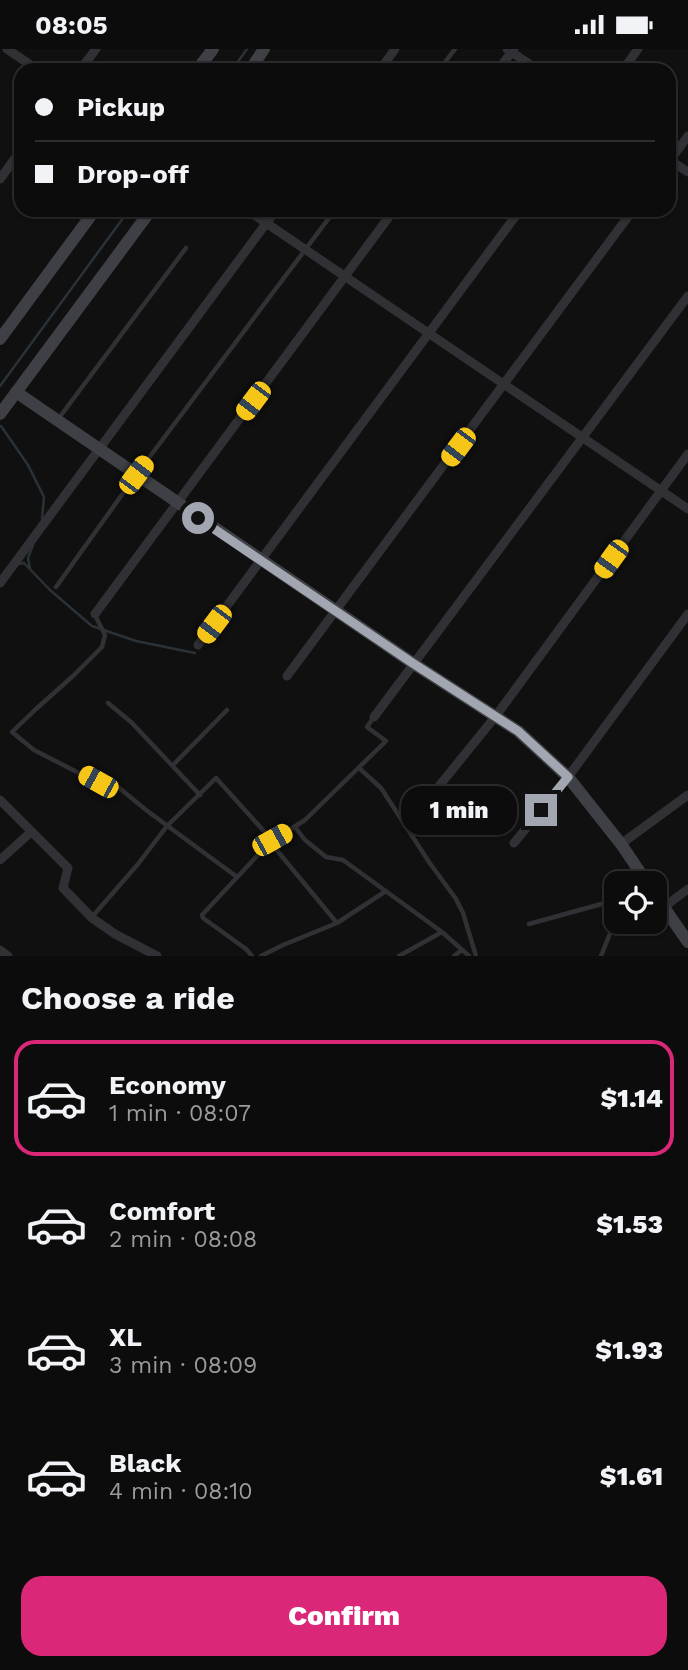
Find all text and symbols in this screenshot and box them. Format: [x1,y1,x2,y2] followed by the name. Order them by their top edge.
[35,10,108,40] text: 08:05
[77,92,165,122] text: Pickup
[77,159,189,189] text: Drop-off
[232,378,275,424] car
[437,424,480,470] car
[115,452,158,498] car
[182,502,214,534] route start
[591,536,632,582] car
[193,601,236,647] car
[75,763,122,801] car
[401,785,516,835] callout: 1 min
[525,794,557,826] route end
[429,797,489,824] text: 1 min
[249,821,296,859] car
[604,871,667,934] map controls
[604,871,667,934] button: locate
[21,979,235,1017] text: Choose a ride
[25,1067,88,1130] icon: car
[109,1070,226,1100] text: Economy
[601,1083,663,1113] text: $1.14
[109,1100,251,1127] text: 1 min · 08:07
[25,1193,88,1256] icon: car
[109,1196,215,1226] text: Comfort
[596,1209,663,1239] text: $1.53
[109,1226,257,1253] text: 2 min · 08:08
[25,1319,88,1382] icon: car
[109,1322,142,1352] text: XL
[595,1335,663,1365] text: $1.93
[109,1352,257,1379] text: 3 min · 08:09
[25,1445,88,1508] icon: car
[109,1448,181,1478] text: Black
[600,1461,663,1491] text: $1.61
[109,1478,253,1505] text: 4 min · 08:10
[21,1576,667,1656] button: Confirm

